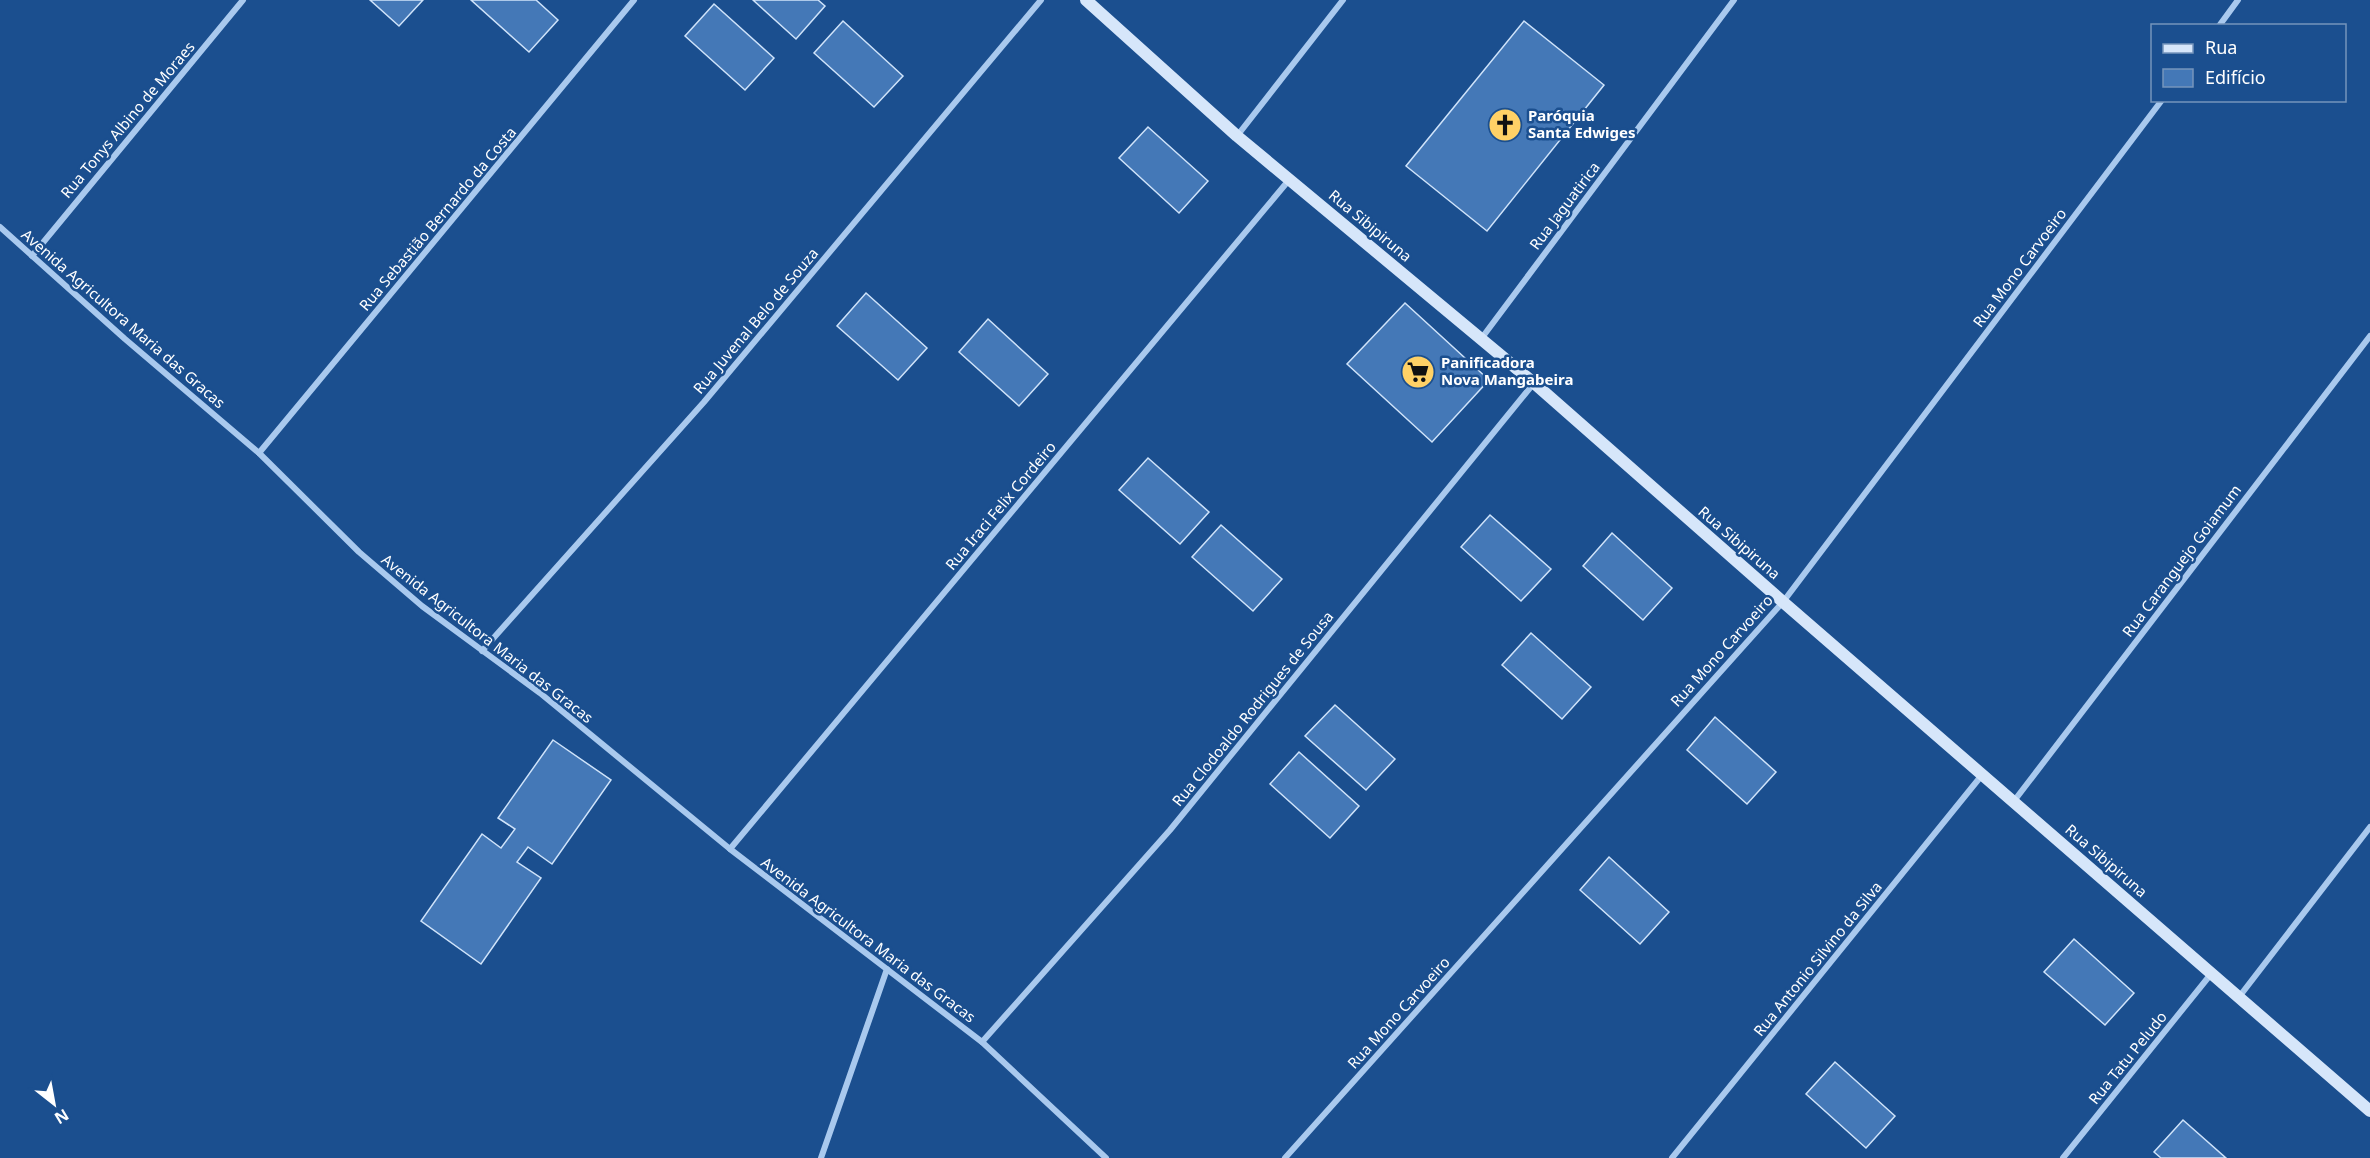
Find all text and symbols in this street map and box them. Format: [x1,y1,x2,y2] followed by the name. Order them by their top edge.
[2151,24,2346,102] legend
[2205,35,2237,59] text: Rua
[56,37,199,202] street label: Rua Tonys Albino de Moraes
[2205,65,2266,89] text: Edifício
[1528,105,1636,142] place label: Paróquia Santa Edwiges
[1487,107,1523,143] church icon: Paróquia Santa Edwiges
[354,122,520,315] street label: Rua Sebastião Bernardo da Costa
[1525,157,1604,253] street label: Rua Jaguatirica
[1325,185,1416,266] street label: Rua Sibipiruna
[1968,204,2070,331] street label: Rua Mono Carvoeiro
[18,224,230,412] street label: Avenida Agricultora Maria das Gracas
[688,243,822,397] street label: Rua Juvenal Belo de Souza
[1441,352,1573,389] place label: Panificadora Nova Mangabeira
[1400,354,1436,390] supermarket icon: Panificadora Nova Mangabeira
[940,437,1060,574] street label: Rua Iraci Felix Cordeiro
[2117,480,2245,641] street label: Rua Caranguejo Goiamum
[1694,501,1785,583] street label: Rua Sibipiruna
[378,549,598,727] street label: Avenida Agricultora Maria das Gracas
[1666,590,1777,711] street label: Rua Mono Carvoeiro
[1167,607,1337,810] street label: Rua Clodoaldo Rodrigues de Sousa
[2061,819,2152,901] street label: Rua Sibipiruna
[757,852,980,1026] street label: Avenida Agricultora Maria das Gracas
[1749,877,1886,1040] street label: Rua Antonio Silvino da Silva
[1343,952,1454,1073] street label: Rua Mono Carvoeiro
[2084,1007,2171,1108] street label: Rua Tatu Peludo
[24,1074,84,1134] north arrow
[50,1104,73,1130] text: N

